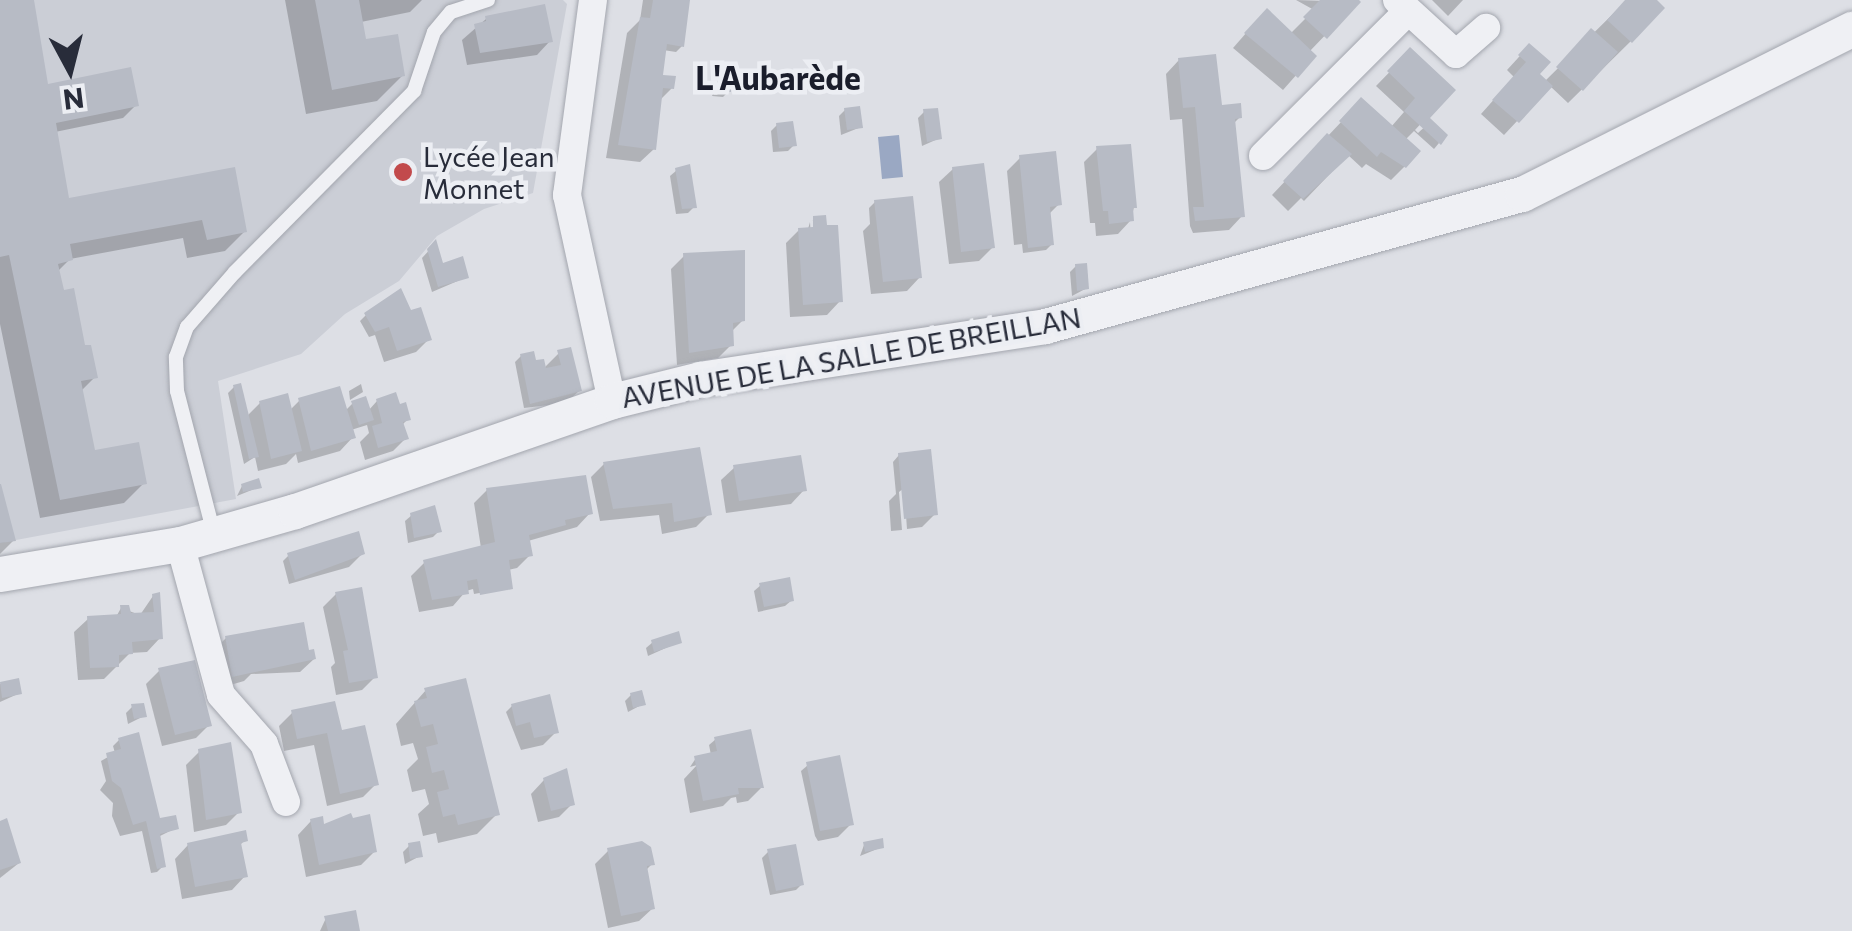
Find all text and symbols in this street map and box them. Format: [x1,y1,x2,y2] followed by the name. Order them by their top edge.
[20,20,120,120] north arrow
[695,58,861,96] district label: L'Aubarède
[61,82,86,118] text: N
[423,139,555,205] place label: Lycée Jean Monnet
[392,161,414,183] marker: Lycée Jean Monnet
[619,300,1083,414] street label: AVENUE DE LA SALLE DE BREILLAN

